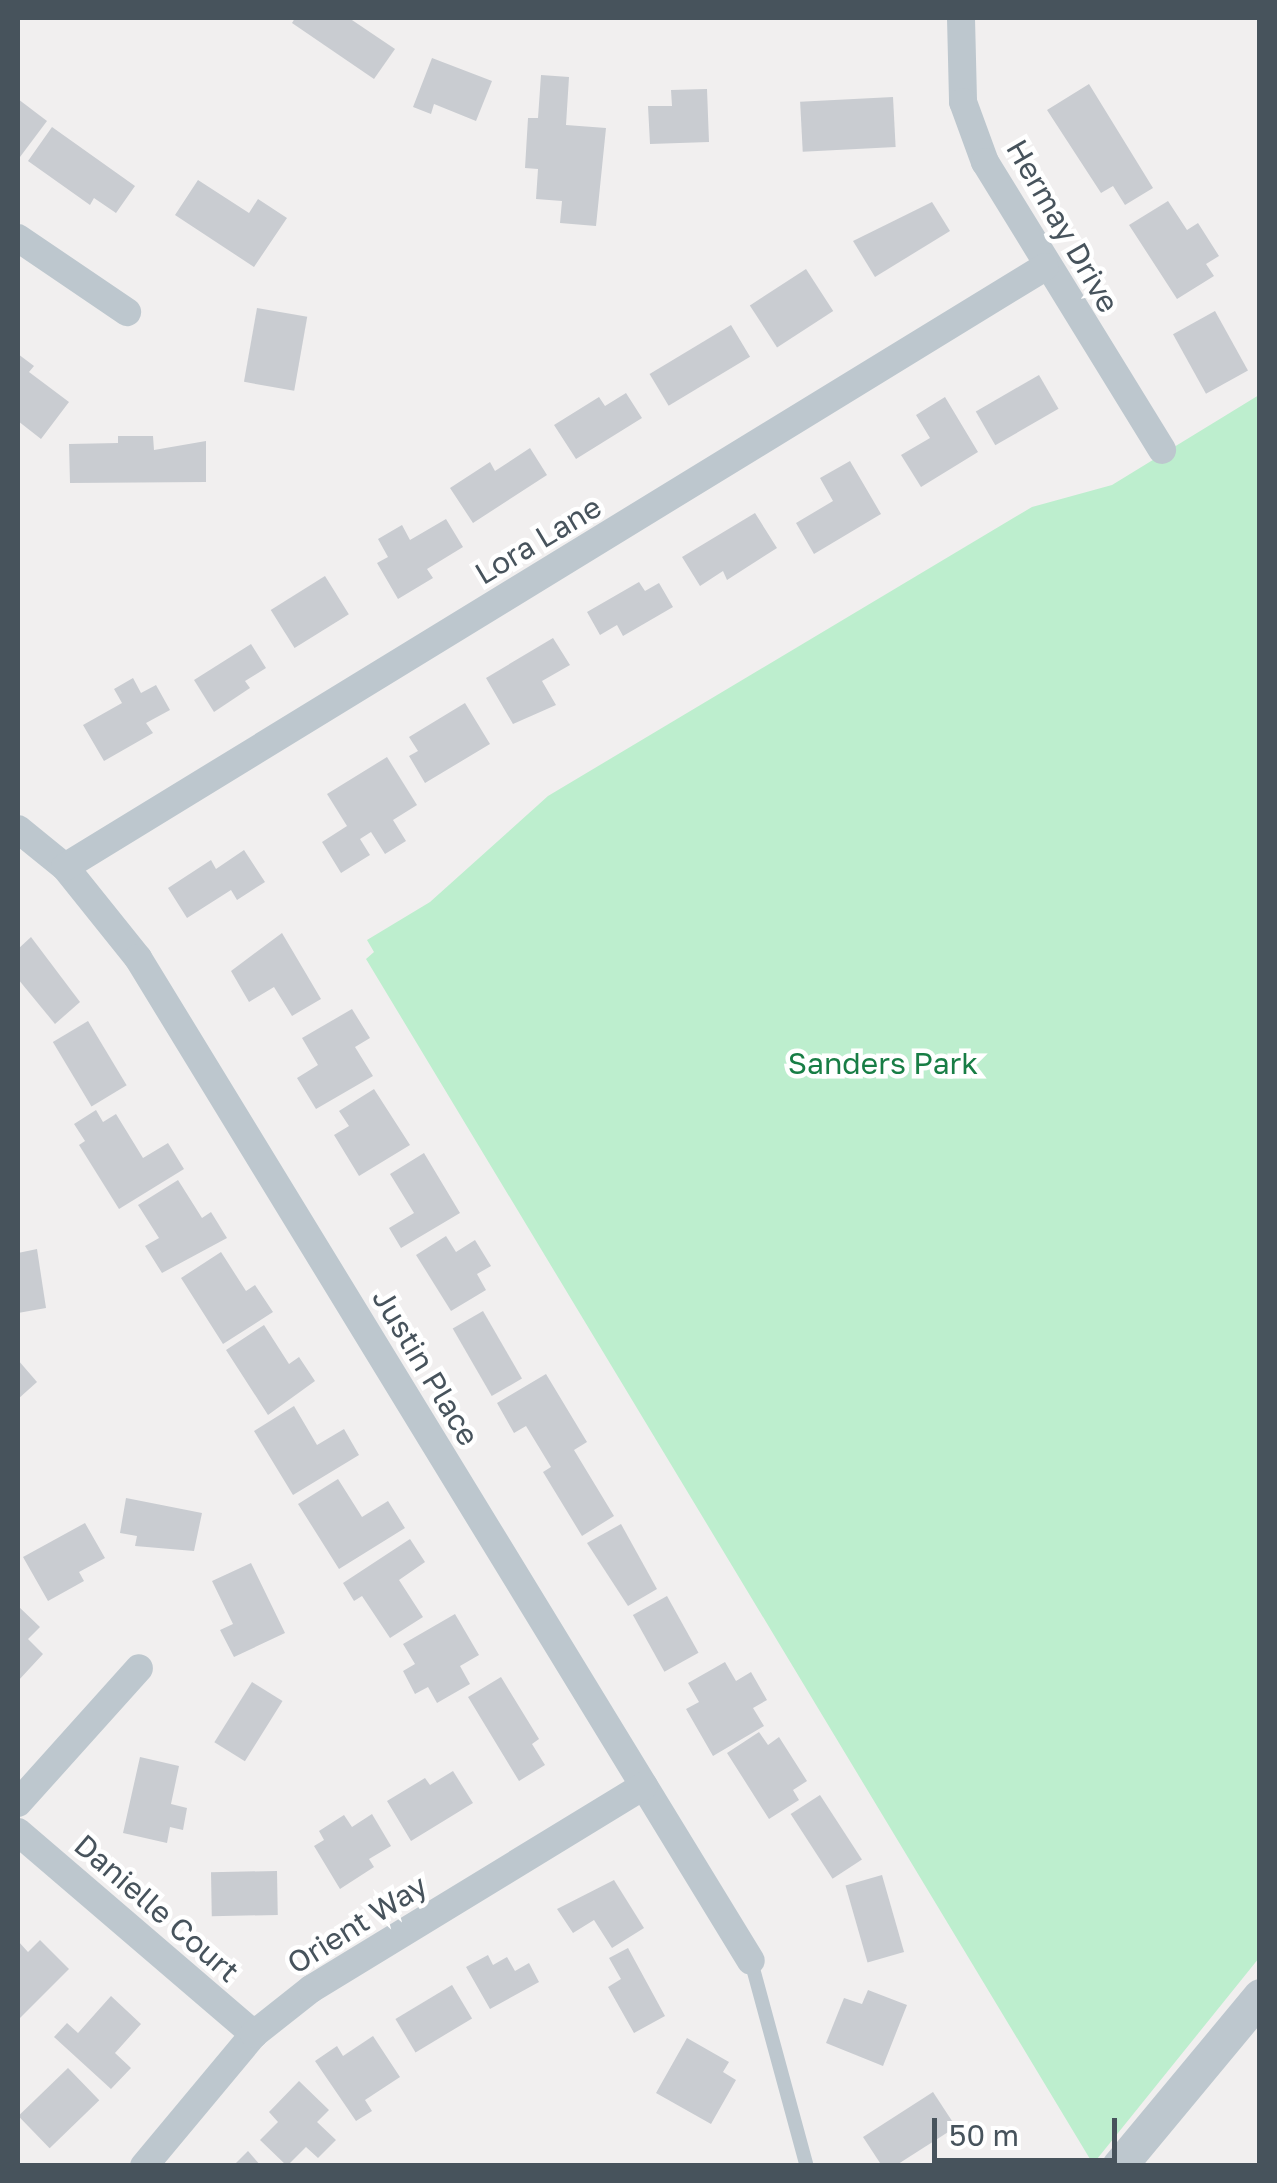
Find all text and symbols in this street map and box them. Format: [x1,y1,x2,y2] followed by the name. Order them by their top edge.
[999,133,1127,319] street label: Hermay Drive
[468,488,608,592] street label: Lora Lane
[788,1045,978,1081] park label: Sanders Park
[365,1282,487,1452] street label: Justin Place
[67,1827,247,1989] street label: Danielle Court
[281,1867,433,1981] street label: Orient Way
[937,2098,1122,2160] scale bar
[949,2117,1019,2153] text: 50 m

